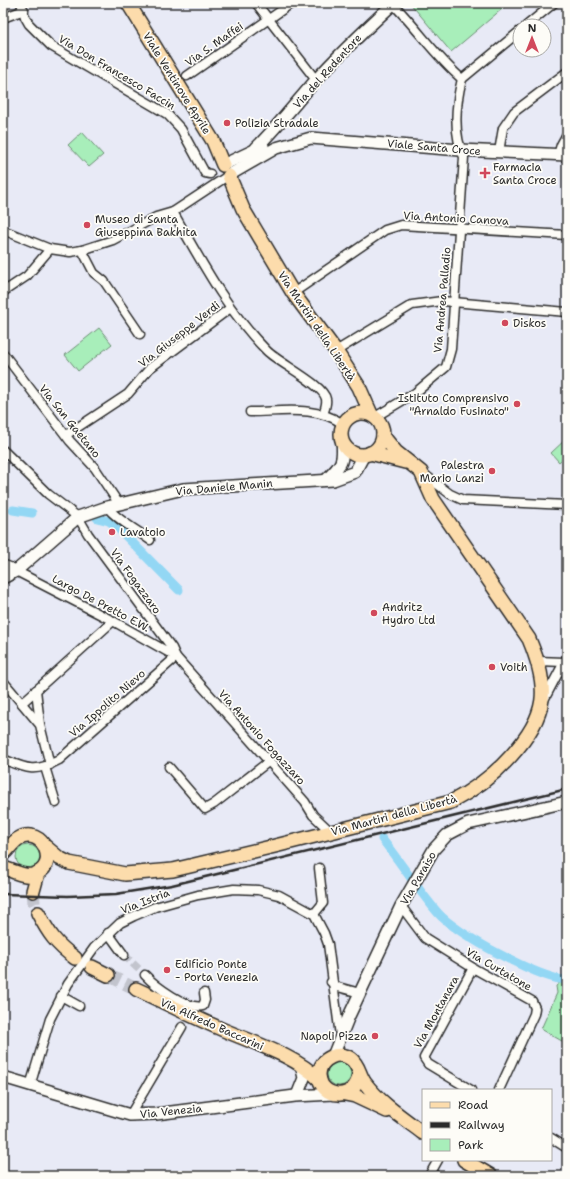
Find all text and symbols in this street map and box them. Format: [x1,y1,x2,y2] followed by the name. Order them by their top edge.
[512,18,552,58] north arrow
[182,19,246,70] street label: Via S. Maffei
[528,21,537,36] text: N
[139,29,214,137] street label: Viale Ventinove Aprile
[290,31,365,112] street label: Via del Redentore
[55,32,178,113] street label: Via Don Francesco Faccin
[235,116,319,131] place label: Polizia Stradale
[222,118,232,128] marker: Polizia Stradale
[386,136,482,159] street label: Viale Santa Croce
[493,160,557,188] place label: Farmacia Santa Croce
[480,168,490,178] marker: Farmacia Santa Croce
[403,208,509,229] street label: Via Antonio Canova
[95,212,197,240] place label: Museo di Santa Giuseppina Bakhita
[82,220,92,230] marker: Museo di Santa Giuseppina Bakhita
[430,246,455,354] street label: Via Andrea Palladio
[274,268,359,384] street label: Via Martiri della Libertà
[135,298,223,371] street label: Via Giuseppe Verdi
[513,316,546,331] place label: Diskos
[500,318,510,328] marker: Diskos
[35,382,104,461] street label: Via San Gaetano
[398,391,509,419] place label: Istituto Comprensivo "Arnaldo Fusinato"
[512,399,522,409] marker: Istituto Comprensivo "Arnaldo Fusinato"
[420,458,484,486] place label: Palestra Mario Lanzi
[487,466,497,476] marker: Palestra Mario Lanzi
[175,476,273,499] street label: Via Daniele Manin
[120,525,166,540] place label: Lavatoio
[107,527,117,537] marker: Lavatoio
[107,546,165,617] street label: Via Fogazzaro
[49,571,152,636] street label: Largo De Pretto E.W.
[382,600,435,628] place label: Andritz Hydro Ltd
[369,608,379,618] marker: Andritz Hydro Ltd
[500,660,528,675] place label: Voith
[487,662,497,672] marker: Voith
[66,666,149,741] street label: Via Ippolito Nievo
[215,687,309,788] street label: Via Antonio Fogazzaro
[329,791,459,840] street label: Via Martiri della Libertà
[397,848,440,908] street label: Via Paraiso
[119,885,172,918] street label: Via Istria
[463,944,534,994] street label: Via Curtatone
[175,957,258,985] place label: Edificio Ponte - Porta Venezia
[162,965,172,975] marker: Edificio Ponte - Porta Venezia
[410,973,463,1051] street label: Via Montanara
[158,995,266,1054] street label: Via Alfredo Baccarini
[300,1029,367,1044] place label: Napoli Pizza
[370,1031,380,1041] marker: Napoli Pizza
[422,1089,552,1161] legend
[458,1097,489,1113] text: Road
[139,1101,203,1122] street label: Via Venezia
[458,1117,505,1133] text: Railway
[458,1137,484,1153] text: Park

